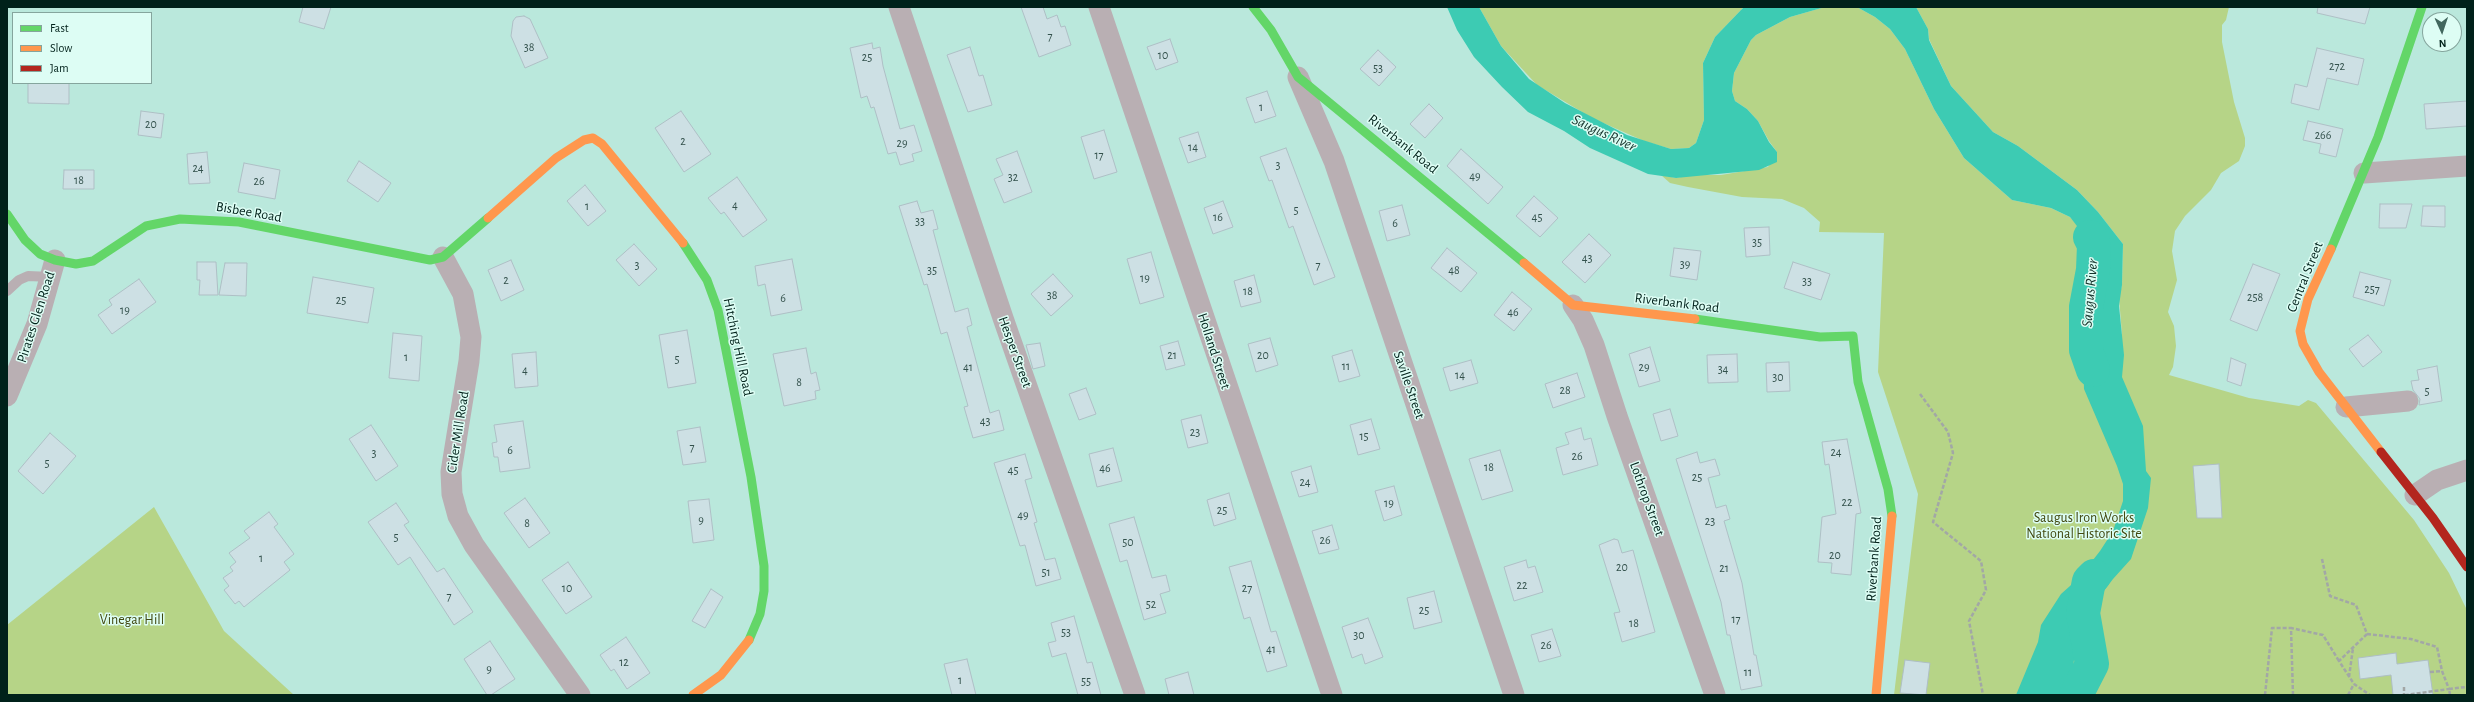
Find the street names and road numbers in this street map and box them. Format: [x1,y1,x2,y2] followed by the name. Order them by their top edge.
[1365,111,1441,177] street label: Riverbank Road
[215,198,283,226] street label: Bisbee Road
[2283,239,2327,315] street label: Central Street
[13,269,59,365] street label: Pirates Glen Road
[1634,289,1720,317] street label: Riverbank Road
[719,297,757,397] street label: Hitching Hill Road
[1194,311,1234,391] street label: Holland Street
[994,314,1036,390] street label: Hesper Street
[1390,349,1428,421] street label: Saville Street
[443,390,473,474] street label: Cider Mill Road
[1626,460,1668,538] street label: Lothrop Street
[1863,516,1885,602] street label: Riverbank Road

